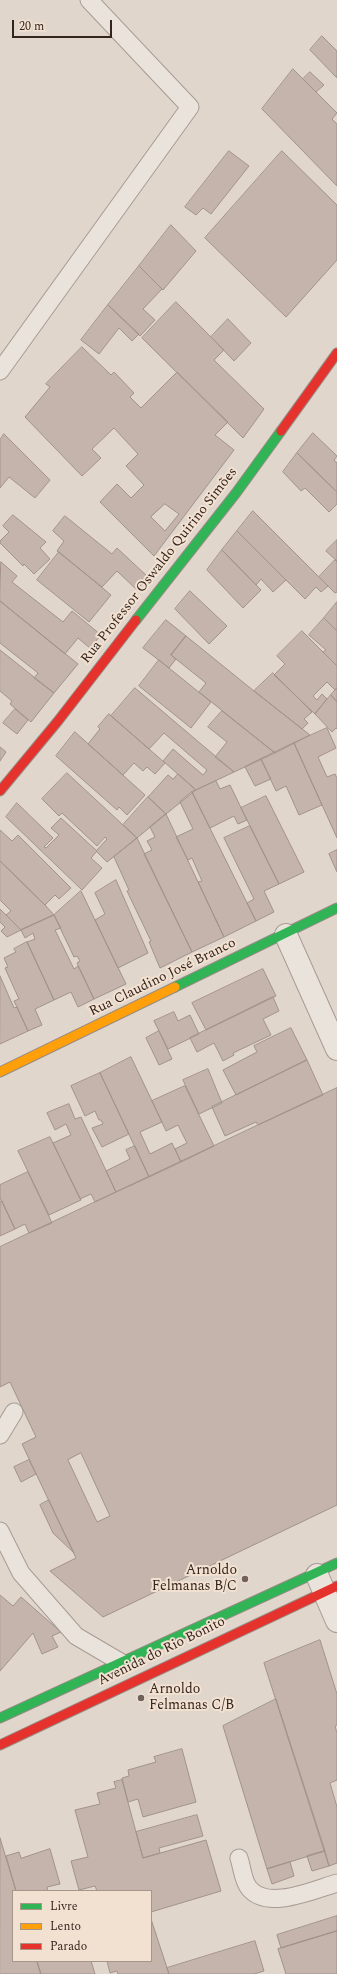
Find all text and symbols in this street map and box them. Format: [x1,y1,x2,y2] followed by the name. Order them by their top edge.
[14,12,114,38] scale bar
[19,17,44,36] text: 20 m
[78,465,242,667] street label: Rua Professor Oswaldo Quirino Simões
[87,935,239,1021] street label: Rua Claudino José Branco
[152,1563,237,1596] place label: Arnoldo Felmanas B/C
[240,1574,250,1584] marker: Arnoldo Felmanas B/C
[96,1614,228,1690] street label: Avenida do Rio Bonito
[149,1682,234,1714] place label: Arnoldo Felmanas C/B
[136,1693,146,1703] marker: Arnoldo Felmanas C/B
[12,1890,152,1962] legend
[50,1897,78,1916] text: Livre
[50,1917,81,1936] text: Lento
[50,1937,87,1956] text: Parado

